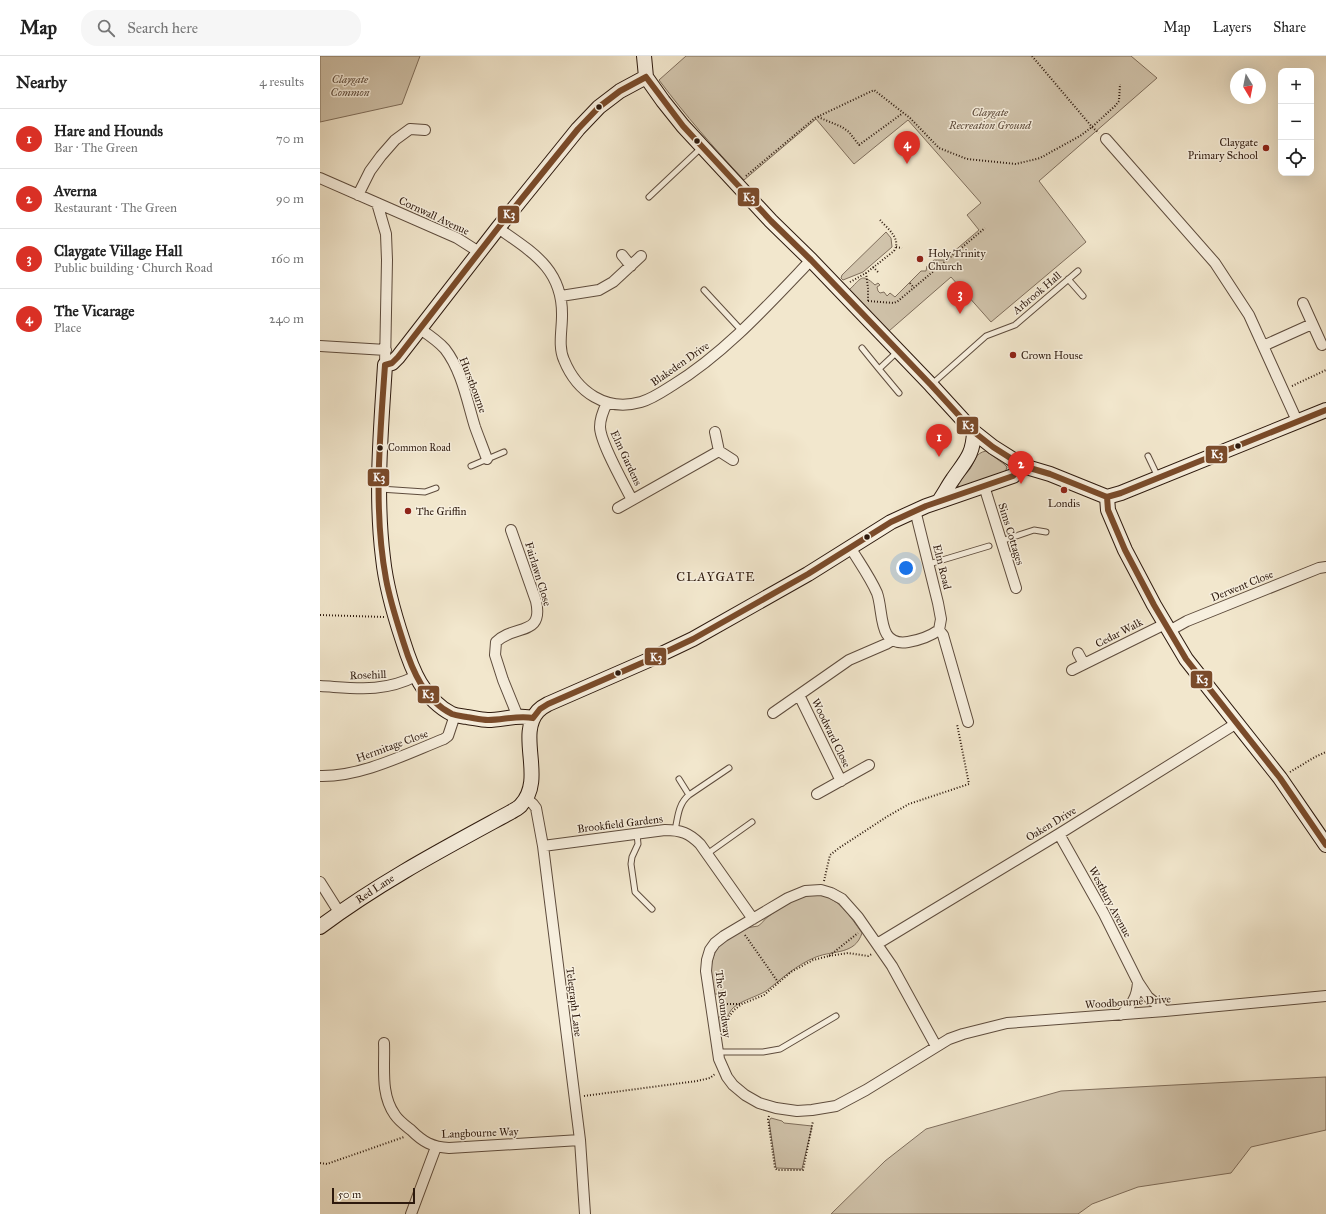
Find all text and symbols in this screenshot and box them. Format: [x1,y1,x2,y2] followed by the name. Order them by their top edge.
[81,10,361,46] search box
[20,16,57,39] text: Map
[95,17,117,39] icon: search
[127,19,198,37] text: Search here
[1163,19,1191,36] text: Map
[1213,19,1251,36] text: Layers
[1273,19,1306,36] text: Share
[1230,68,1266,104] north arrow
[1278,68,1314,176] map controls
[1278,68,1314,104] button: +
[16,72,67,93] text: Nearby
[330,73,370,99] park label: Claygate Common
[259,74,304,90] text: 4 results
[594,102,604,112] unlabelled marker
[1278,104,1314,140] button: −
[948,106,1032,132] park label: Claygate Recreation Ground
[54,122,163,140] text: Hare and Hounds
[26,131,32,147] text: 1
[276,131,304,147] text: 70 m
[894,131,920,164] pin: 4
[692,136,702,146] unlabelled marker
[1188,136,1258,162] place label: Claygate Primary School
[54,140,138,156] text: Bar · The Green
[1278,140,1314,176] button: locate
[1261,143,1271,153] marker: Claygate Primary School
[54,182,97,200] text: Averna
[737,187,760,207] line badge: K3
[26,191,32,207] text: 2
[276,191,304,207] text: 90 m
[743,191,755,205] text: K3
[397,194,472,238] street label: Cornwall Avenue
[54,200,177,216] text: Restaurant · The Green
[497,205,520,224] line badge: K3
[503,208,515,222] text: K3
[54,242,182,260] text: Claygate Village Hall
[928,247,987,273] place label: Holy Trinity Church
[26,251,32,267] text: 3
[271,251,304,267] text: 160 m
[915,254,925,264] marker: Holy Trinity Church
[54,260,213,276] text: Public building · Church Road
[1009,269,1064,318] street label: Arbrook Hall
[947,281,973,314] pin: 3
[54,302,134,320] text: The Vicarage
[25,311,33,327] text: 4
[269,311,304,327] text: 240 m
[54,320,81,336] text: Place
[648,339,712,389] street label: Blakeden Drive
[1021,349,1084,362] place label: Crown House
[1008,350,1018,360] marker: Crown House
[456,355,490,415] street label: Hurstbourne
[956,416,979,435] line badge: K3
[962,419,974,433] text: K3
[926,424,952,457] pin: 1
[608,428,644,488] street label: Elm Gardens
[1233,441,1243,451] unlabelled marker
[388,442,451,454] place label: Common Road
[375,443,385,453] marker: Common Road
[1205,445,1228,464] line badge: K3
[1211,448,1223,462] text: K3
[1008,451,1034,484] pin: 2
[367,468,390,487] line badge: K3
[373,471,385,485] text: K3
[1059,485,1069,495] marker: Londis
[1048,497,1080,510] place label: Londis
[995,501,1027,567] street label: Sims Cottages
[416,505,466,518] place label: The Griffin
[403,506,413,516] marker: The Griffin
[862,532,872,542] unlabelled marker
[522,540,554,608] street label: Fairlawn Close
[930,543,954,591] street label: Elm Road
[896,558,916,578] your location
[1209,567,1275,604] street label: Derwent Close
[676,569,756,585] district label: CLAYGATE
[1093,615,1146,650] street label: Cedar Walk
[644,647,667,666] line badge: K3
[650,651,662,665] text: K3
[349,668,387,682] street label: Rosehill
[613,668,623,678] unlabelled marker
[1190,670,1213,689] line badge: K3
[1196,673,1208,687] text: K3
[417,685,440,704] line badge: K3
[422,688,434,702] text: K3
[809,696,853,770] street label: Woodward Close
[354,727,430,765] street label: Hermitage Close
[1023,804,1079,844] street label: Oaken Drive
[576,812,664,836] street label: Brookfield Gardens
[1086,864,1134,940] street label: Westbury Avenue
[353,871,397,906] street label: Red Lane
[563,967,585,1038] street label: Telegraph Lane
[712,969,734,1039] street label: The Roundway
[1085,992,1172,1011] street label: Woodbourne Drive
[441,1125,520,1141] street label: Langbourne Way
[332,1186,415,1205] scale bar
[338,1188,361,1201] text: 50 m

